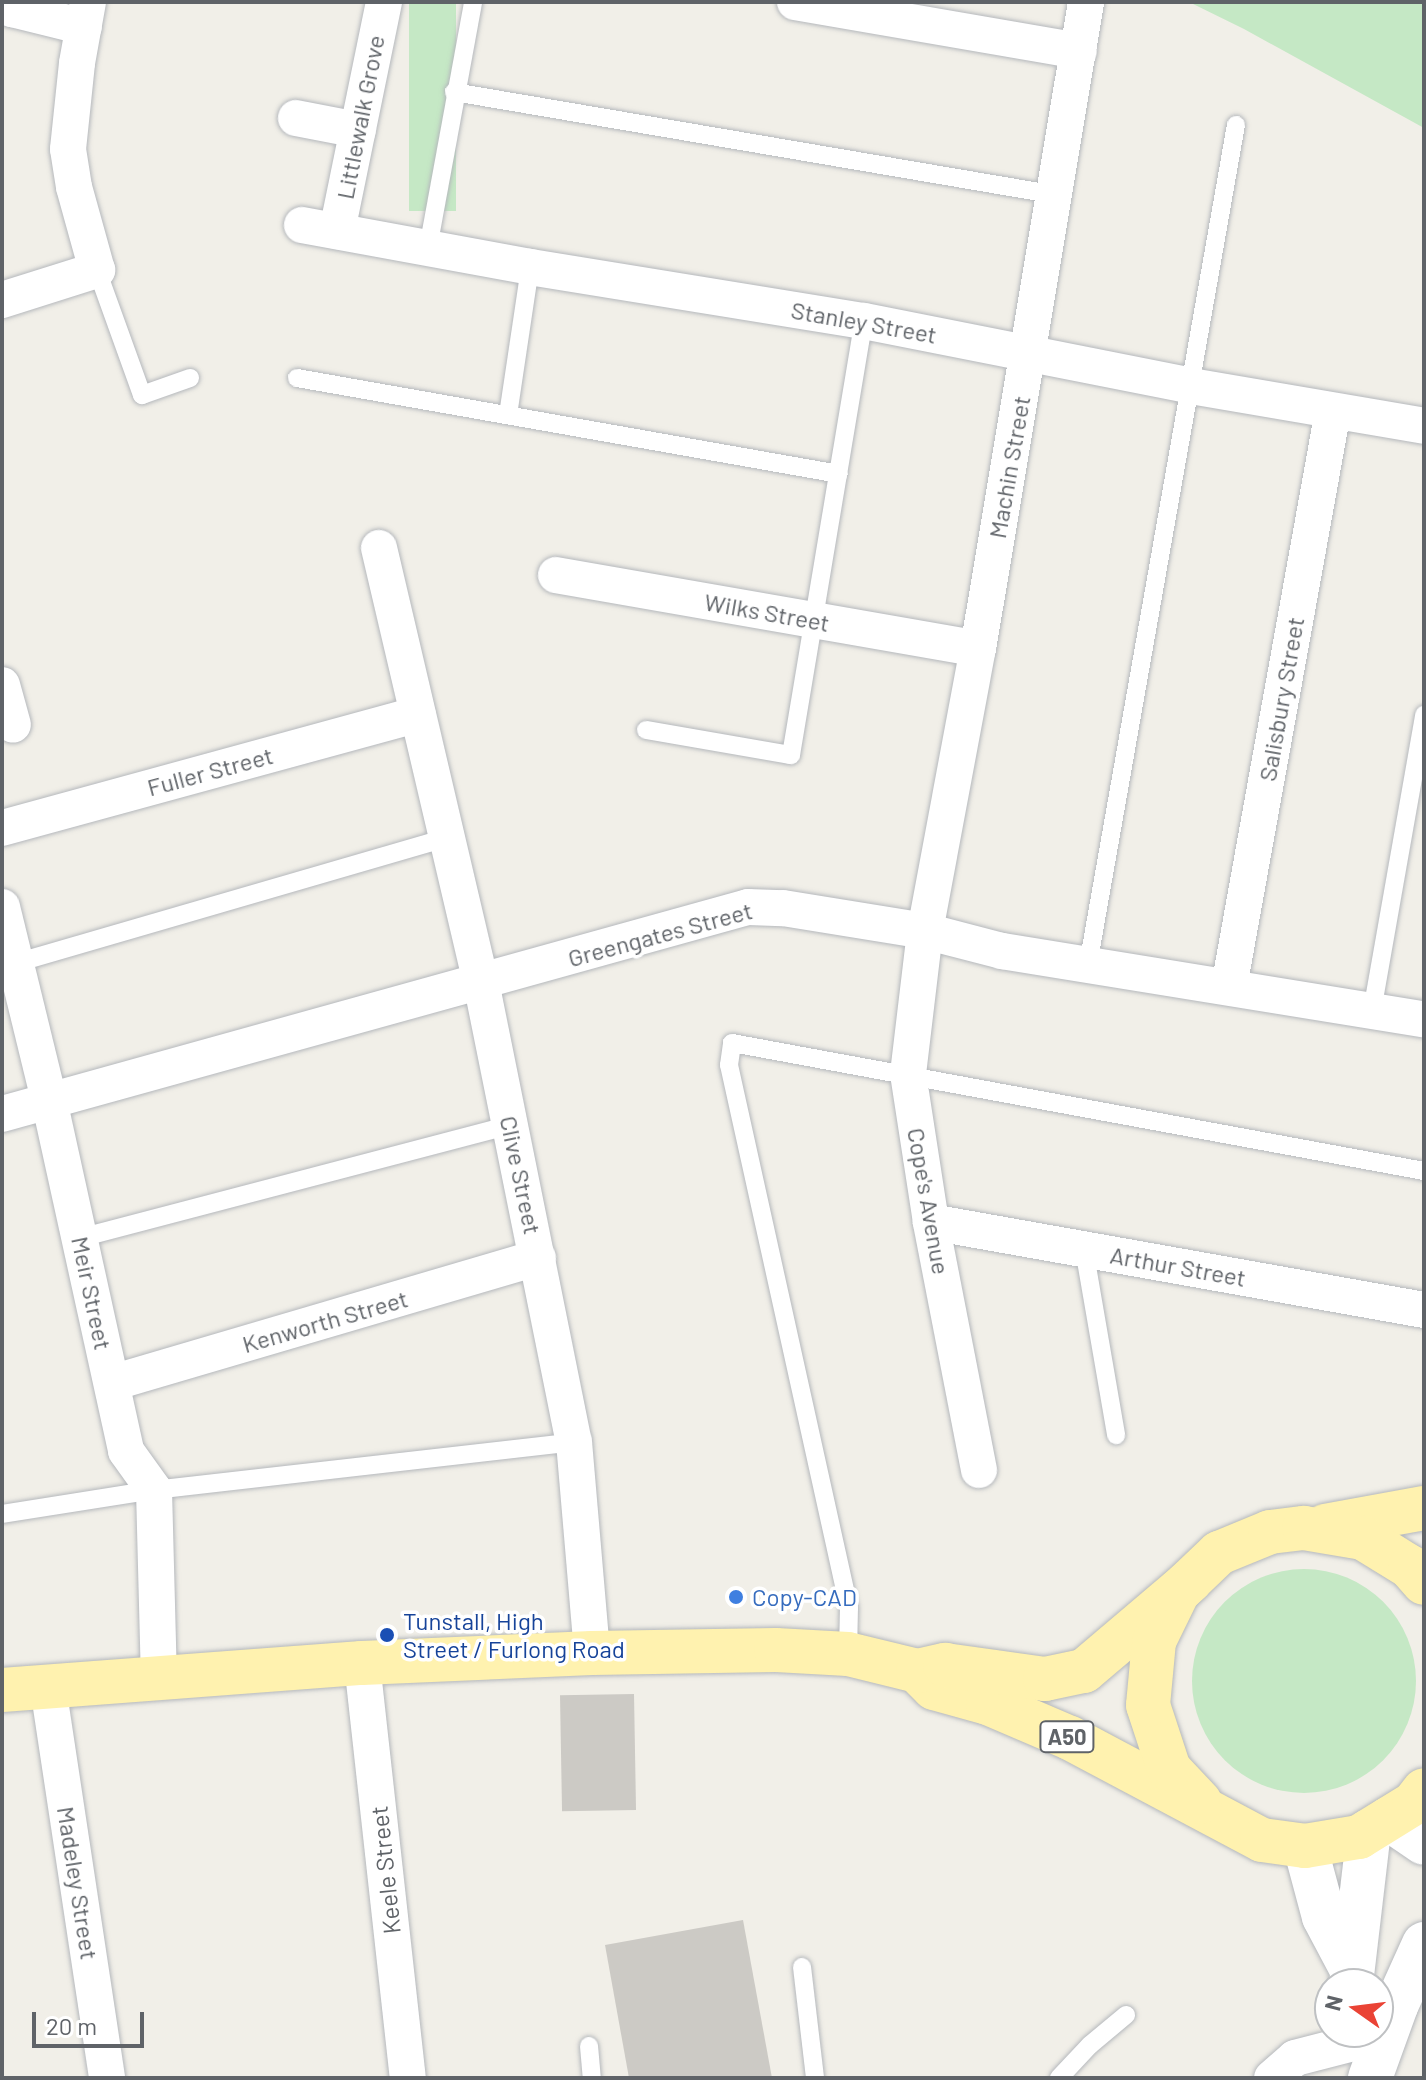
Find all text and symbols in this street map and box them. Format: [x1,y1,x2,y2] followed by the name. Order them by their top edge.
[330,32,390,202] street label: Littlewalk Grove
[789,295,939,349] street label: Stanley Street
[982,393,1036,541] street label: Machin Street
[702,587,832,637] street label: Wilks Street
[1252,615,1310,783] street label: Salisbury Street
[144,740,276,802] street label: Fuller Street
[565,896,755,972] street label: Greengates Street
[494,1113,548,1237] street label: Clive Street
[902,1126,956,1276] street label: Cope's Avenue
[66,1234,118,1352] street label: Meir Street
[1108,1240,1248,1292] street label: Arthur Street
[239,1284,411,1358] street label: Kenworth Street
[752,1583,857,1611] place label: Copy-CAD
[727,1588,745,1606] marker: Copy-CAD
[403,1607,625,1663] place label: Tunstall, High Street / Furlong Road
[378,1626,396,1644] marker: Tunstall, High Street / Furlong Road
[1039,1719,1095,1755] road number: A50
[52,1804,104,1962] street label: Madeley Street
[364,1805,406,1935] street label: Keele Street
[1314,1968,1394,2048] north arrow
[1318,1992,1347,2013] text: N
[36,1996,148,2046] scale bar
[46,2011,97,2040] text: 20 m

